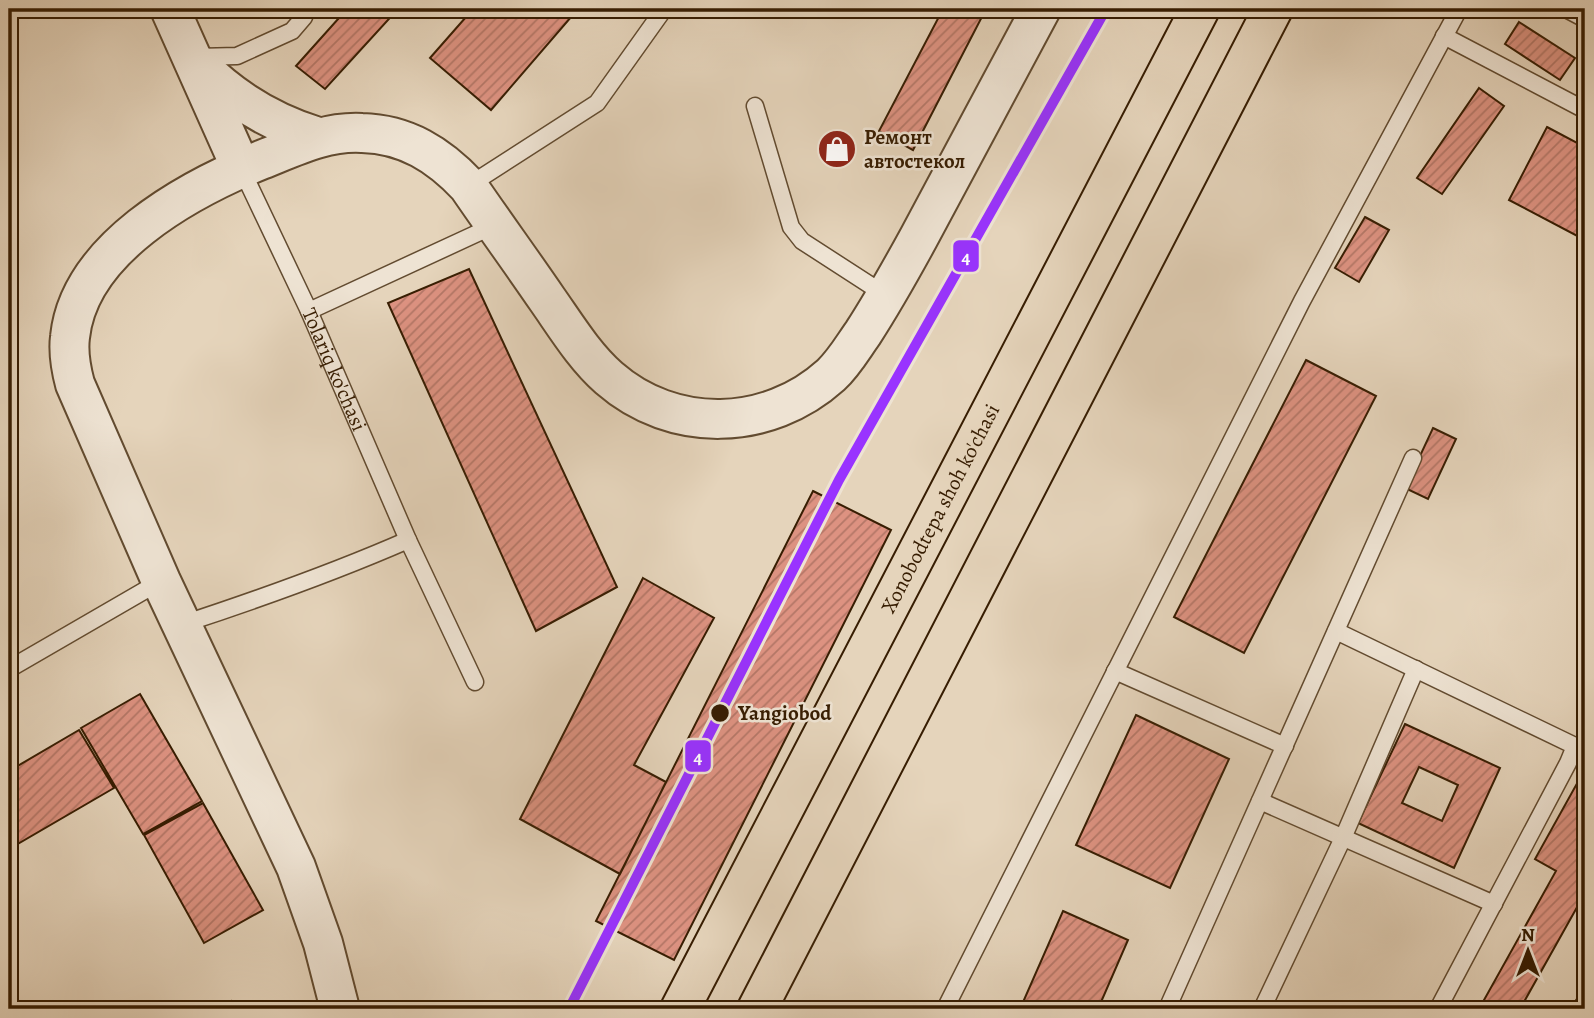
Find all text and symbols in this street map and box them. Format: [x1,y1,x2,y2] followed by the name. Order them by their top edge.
[864,123,965,175] place label: Ремонт автостекол
[816,128,858,170] shop icon: Ремонт автостекол
[952,239,980,273] line badge: 4
[962,244,971,270] text: 4
[295,303,373,436] street label: Tolariq ko'chasi
[874,399,1006,618] street label: Xonobodtepa shoh ko'chasi
[737,699,832,727] place label: Yangiobod
[709,702,731,724] marker: Yangiobod
[684,739,712,773] line badge: 4
[694,744,703,770] text: 4
[1492,916,1562,986] north arrow
[1521,922,1535,948] text: N

